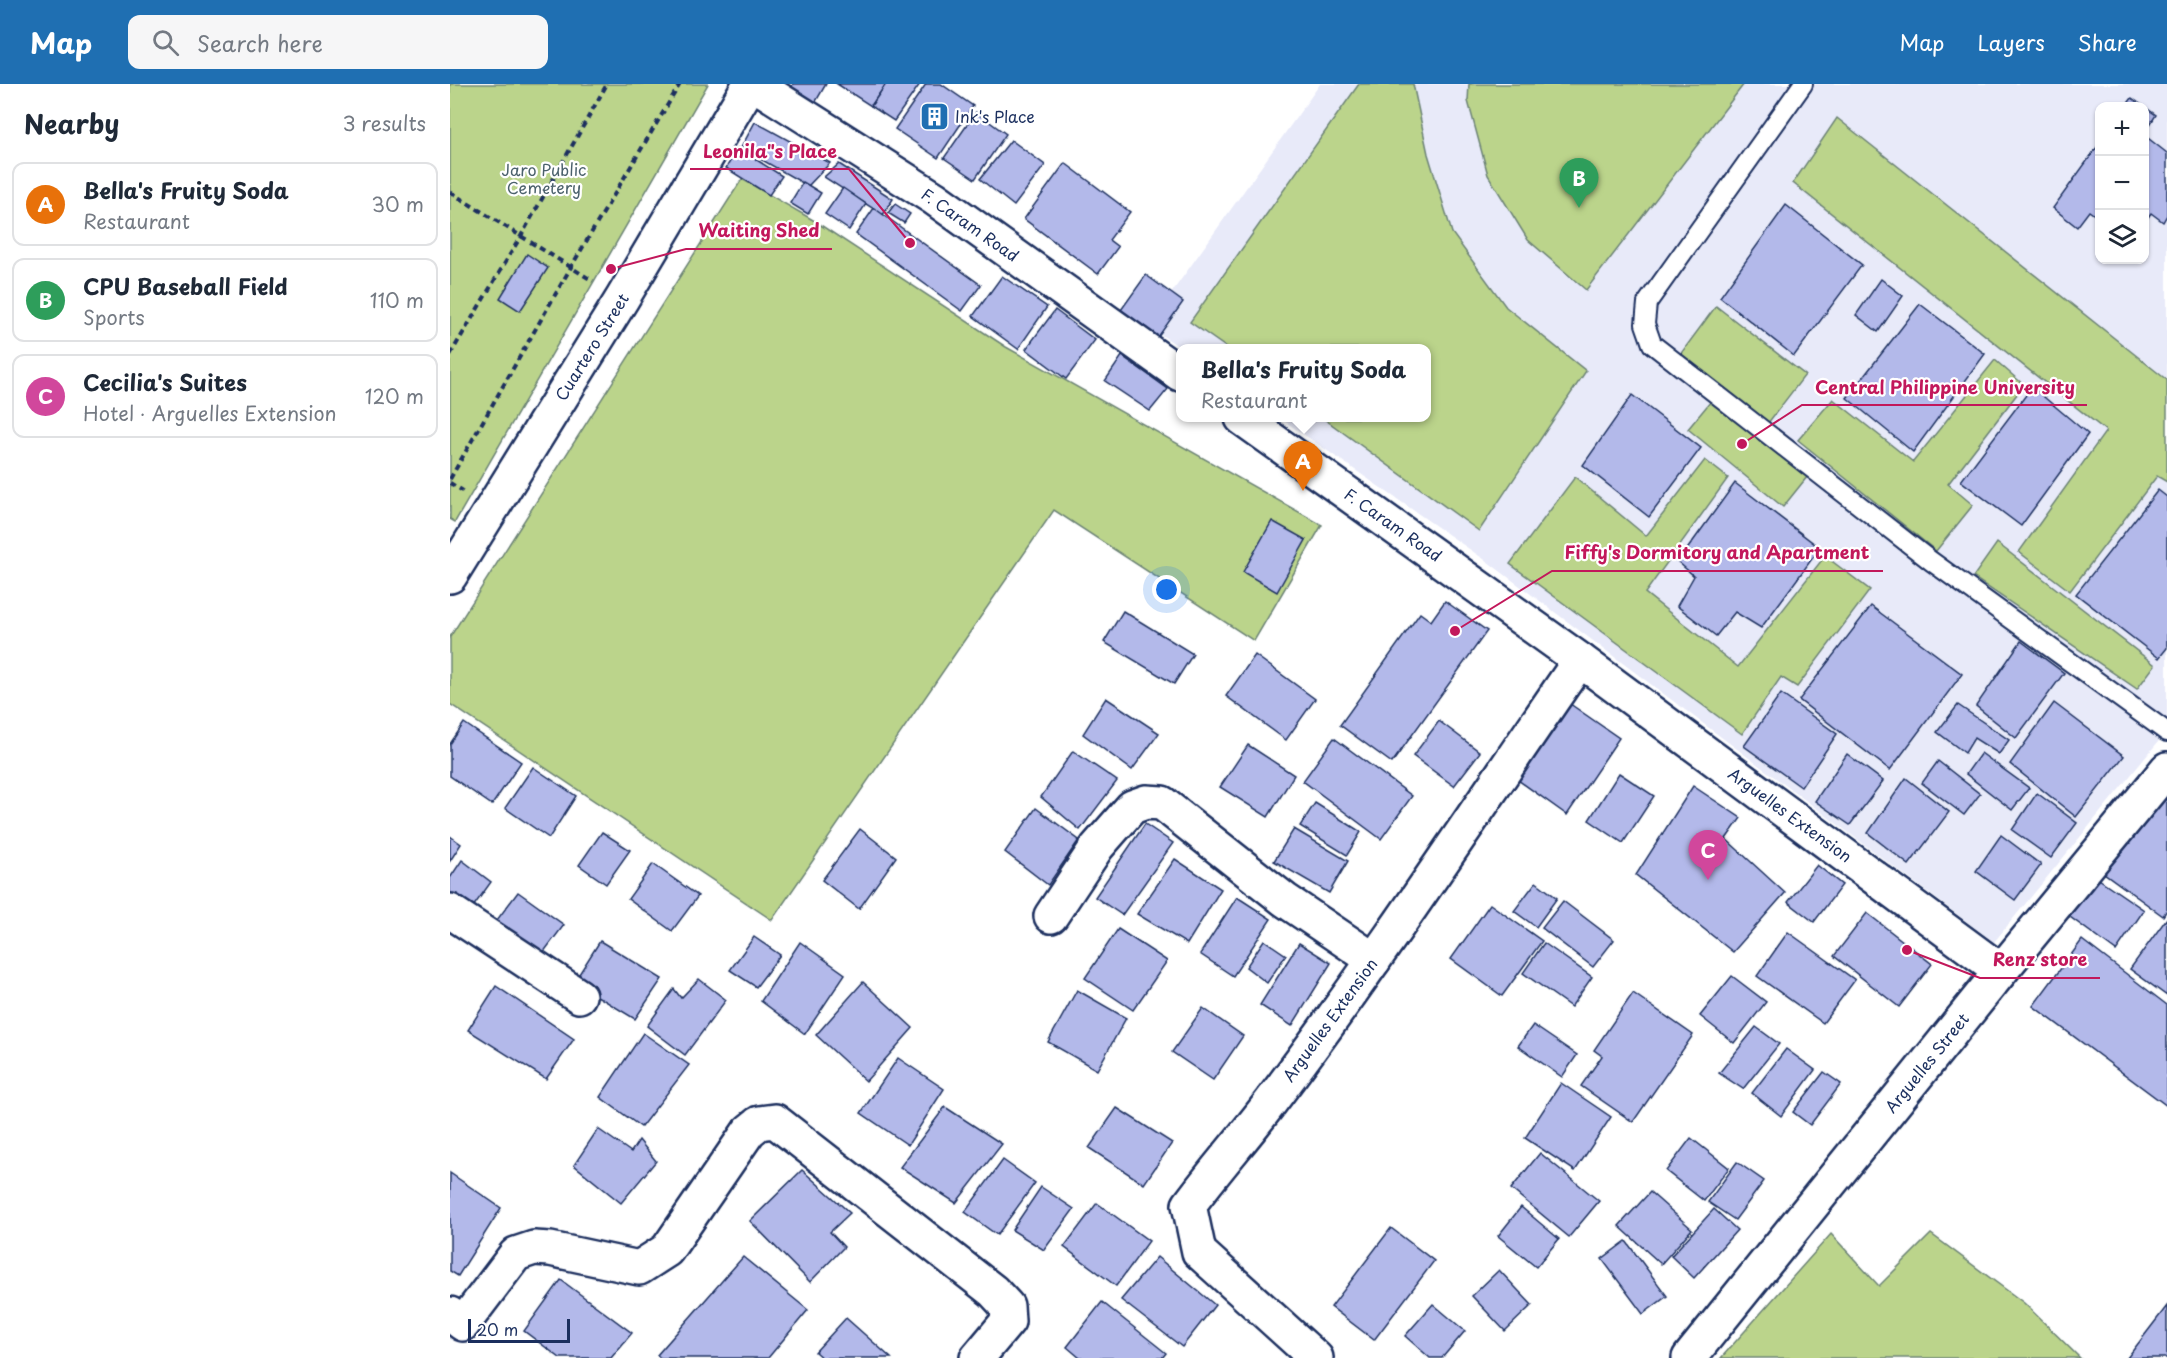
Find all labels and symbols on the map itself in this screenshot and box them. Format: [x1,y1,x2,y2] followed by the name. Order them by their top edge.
[918,101,950,133] building icon: Ink's Place
[955,104,1035,128] place label: Ink's Place
[690,133,849,169] callout: Leonila"s Place
[703,137,837,164] text: Leonila"s Place
[502,157,586,199] park label: Jaro Public Cemetery
[1560,158,1598,208] pin: B
[917,182,1024,267] street label: F. Caram Road
[686,213,832,249] callout: Waiting Shed
[699,216,819,243] text: Waiting Shed
[548,288,634,405] street label: Cuartero Street
[1802,369,2087,405] callout: Central Philippine University
[1815,373,2075,400] text: Central Philippine University
[1284,442,1322,491] pin: A
[1340,482,1447,567] street label: F. Caram Road
[1552,535,1883,571] callout: Fiffy's Dormitory and Apartment
[1565,538,1870,565] text: Fiffy's Dormitory and Apartment
[1152,575,1181,604] your location
[1724,761,1857,867] street label: Arguelles Extension
[1688,830,1728,880] pin: C
[1980,942,2100,978] callout: Renz store
[1993,945,2088,972] text: Renz store
[1276,953,1382,1086] street label: Arguelles Extension
[1878,1007,1974,1117] street label: Arguelles Street
[468,1316,570,1344] scale bar

